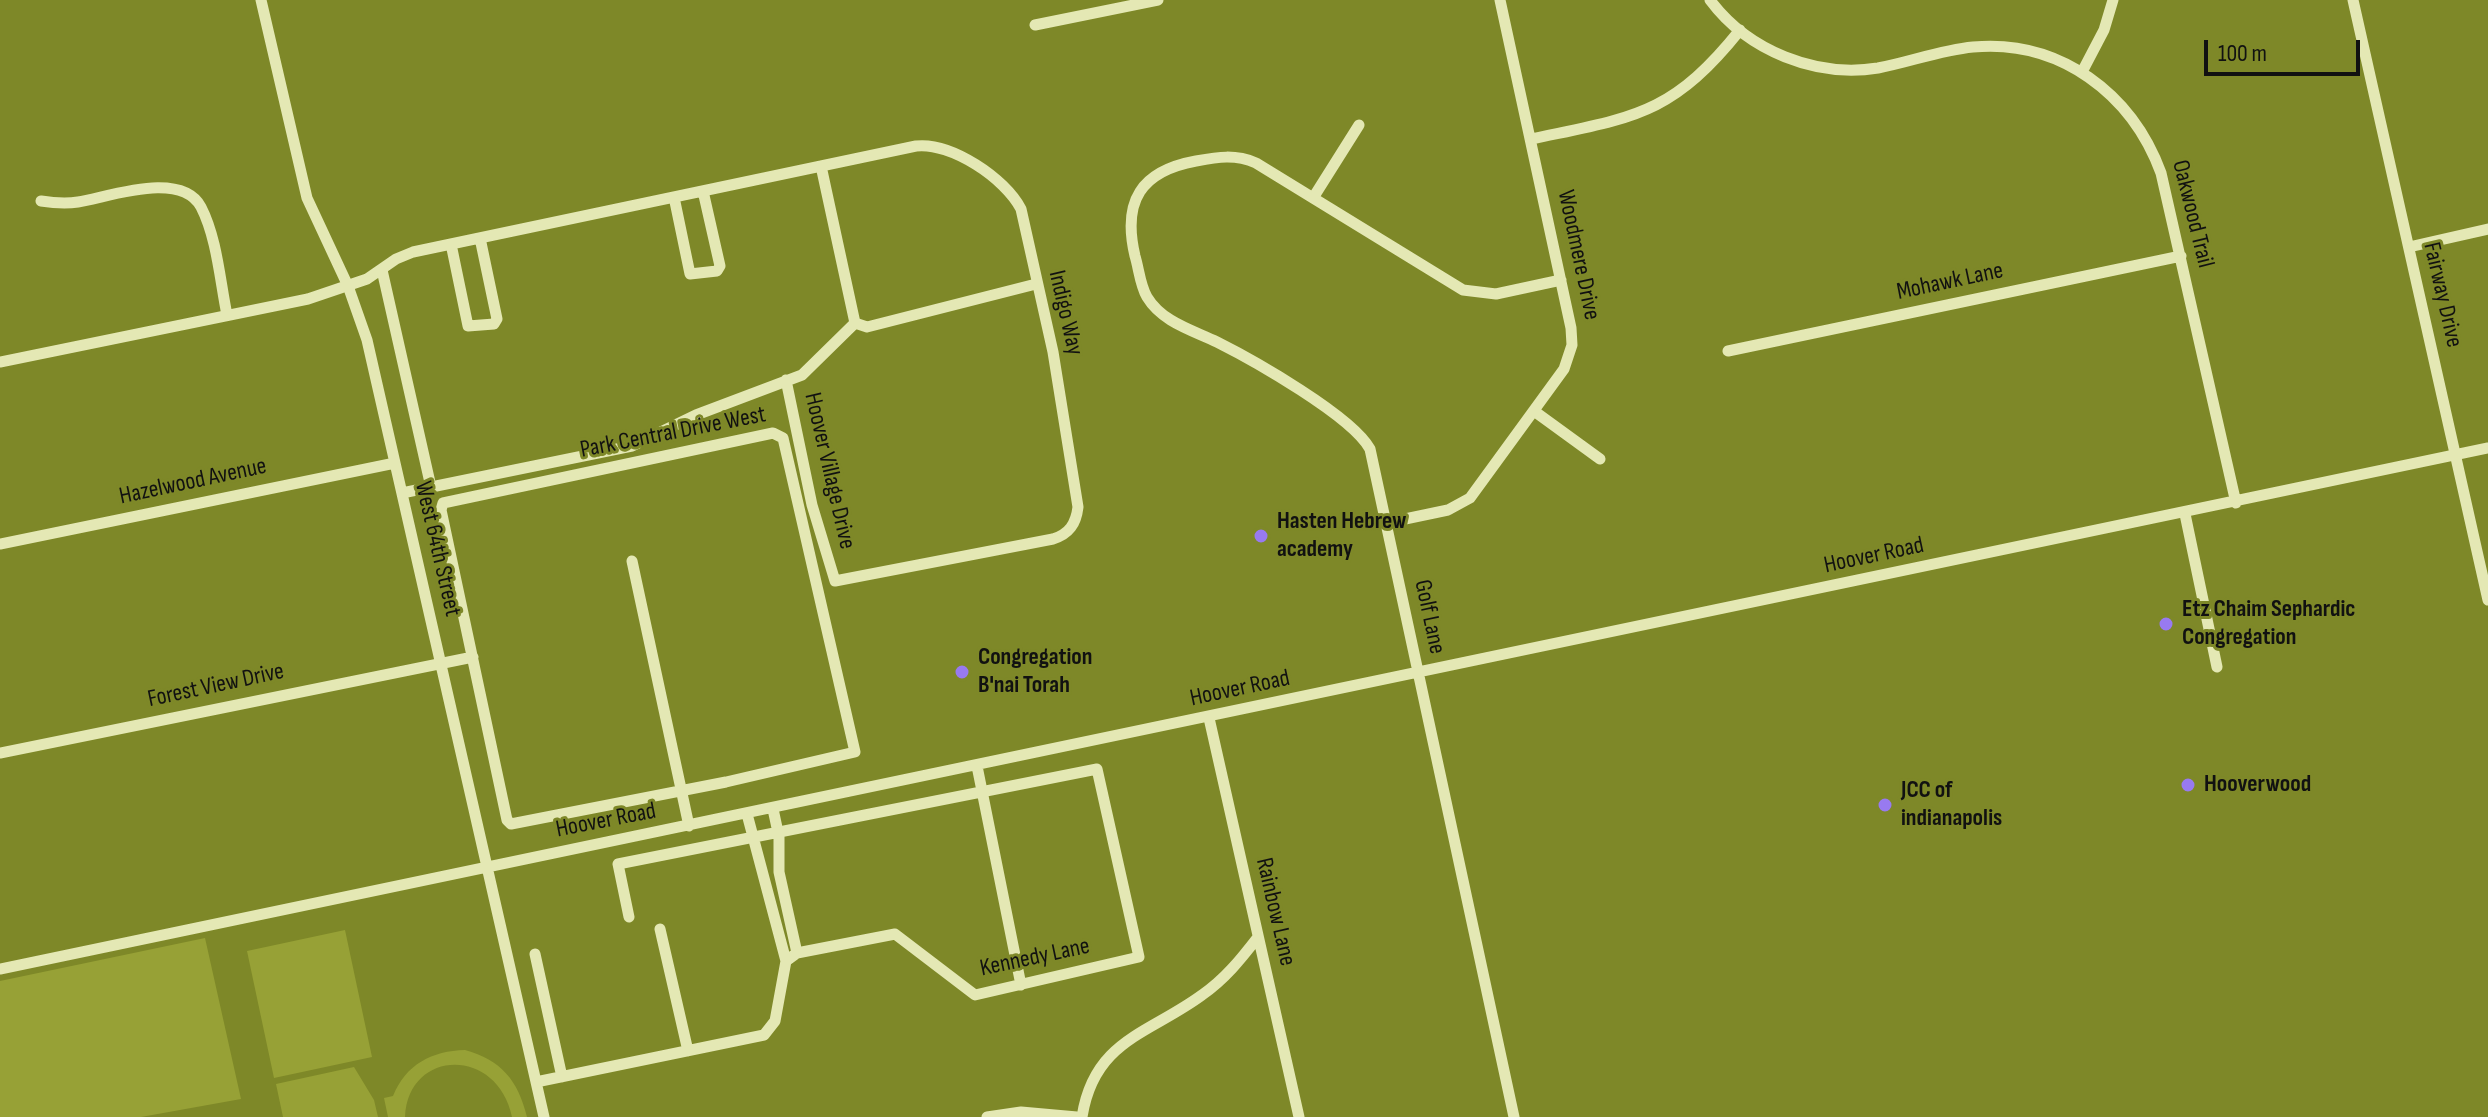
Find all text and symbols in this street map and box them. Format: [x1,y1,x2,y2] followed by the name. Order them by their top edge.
[2208,24,2364,74] scale bar
[2218,39,2267,68] text: 100 m
[2165,157,2219,271] street label: Oakwood Trail
[1550,187,1606,323] street label: Woodmere Drive
[2416,240,2468,350] street label: Fairway Drive
[1894,257,2006,307] street label: Mohawk Lane
[1041,268,1089,358] street label: Indigo Way
[797,390,861,552] street label: Hoover Village Drive
[578,401,768,465] street label: Park Central Drive West
[117,452,269,512] street label: Hazelwood Avenue
[407,479,467,619] street label: West 64th Street
[1277,508,1407,564] place label: Hasten Hebrew academy
[1252,527,1270,545] marker: Hasten Hebrew academy
[1821,531,1927,581] street label: Hoover Road
[1407,577,1451,657] street label: Golf Lane
[2182,596,2355,652] place label: Etz Chaim Sephardic Congregation
[2157,615,2175,633] marker: Etz Chaim Sephardic Congregation
[978,644,1092,700] place label: Congregation B'nai Torah
[145,658,287,714] street label: Forest View Drive
[953,663,971,681] marker: Congregation B'nai Torah
[1187,664,1293,714] street label: Hoover Road
[2204,771,2311,799] place label: Hooverwood
[2179,776,2197,794] marker: Hooverwood
[1901,777,2002,833] place label: JCC of indianapolis
[1876,796,1894,814] marker: JCC of indianapolis
[554,797,658,845] street label: Hoover Road
[1249,855,1301,969] street label: Rainbow Lane
[978,932,1092,984] street label: Kennedy Lane

